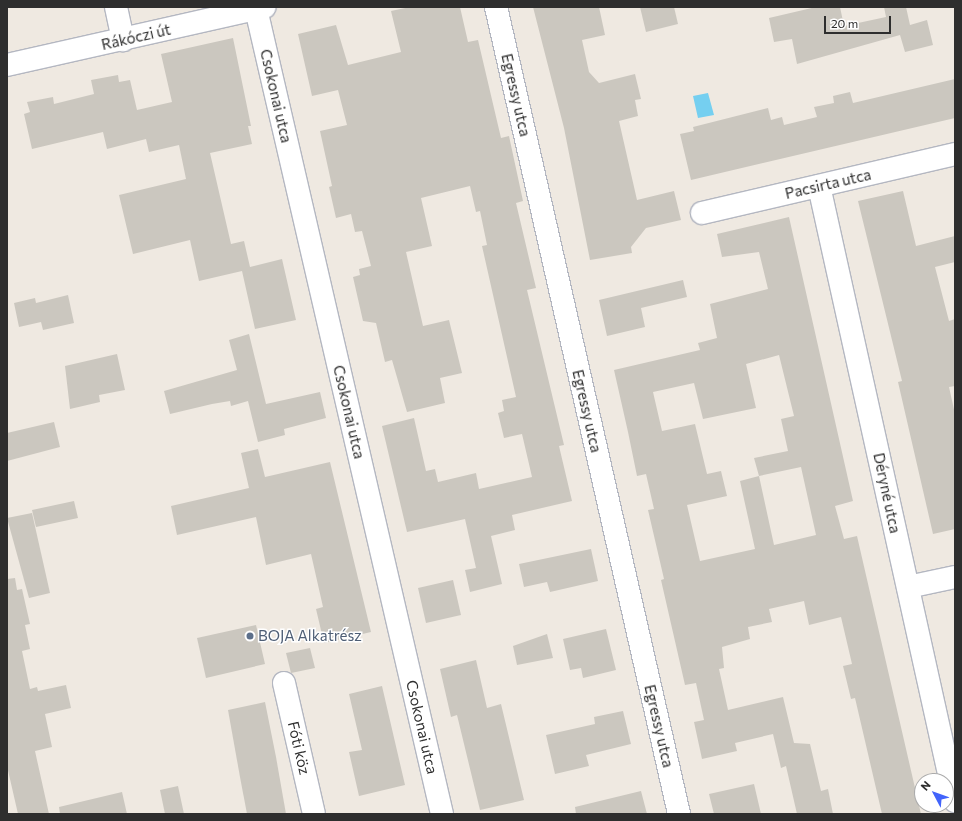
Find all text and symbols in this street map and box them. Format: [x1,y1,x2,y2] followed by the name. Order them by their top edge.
[826,8,893,34] scale bar
[831,16,858,30] text: 20 m
[100,20,172,54] street label: Rákóczi út
[256,47,296,145] street label: Csokonai utca
[498,52,534,138] street label: Egressy utca
[783,165,873,203] street label: Pacsirta utca
[329,363,369,461] street label: Csokonai utca
[569,368,605,454] street label: Egressy utca
[870,451,904,535] street label: Déryné utca
[258,627,362,645] place label: BOJA Alkatrész
[245,631,255,641] marker: BOJA Alkatrész
[402,678,442,776] street label: Csokonai utca
[641,683,677,769] street label: Egressy utca
[284,720,314,776] street label: Fóti köz
[914,773,954,813] north arrow
[918,778,933,793] text: N

